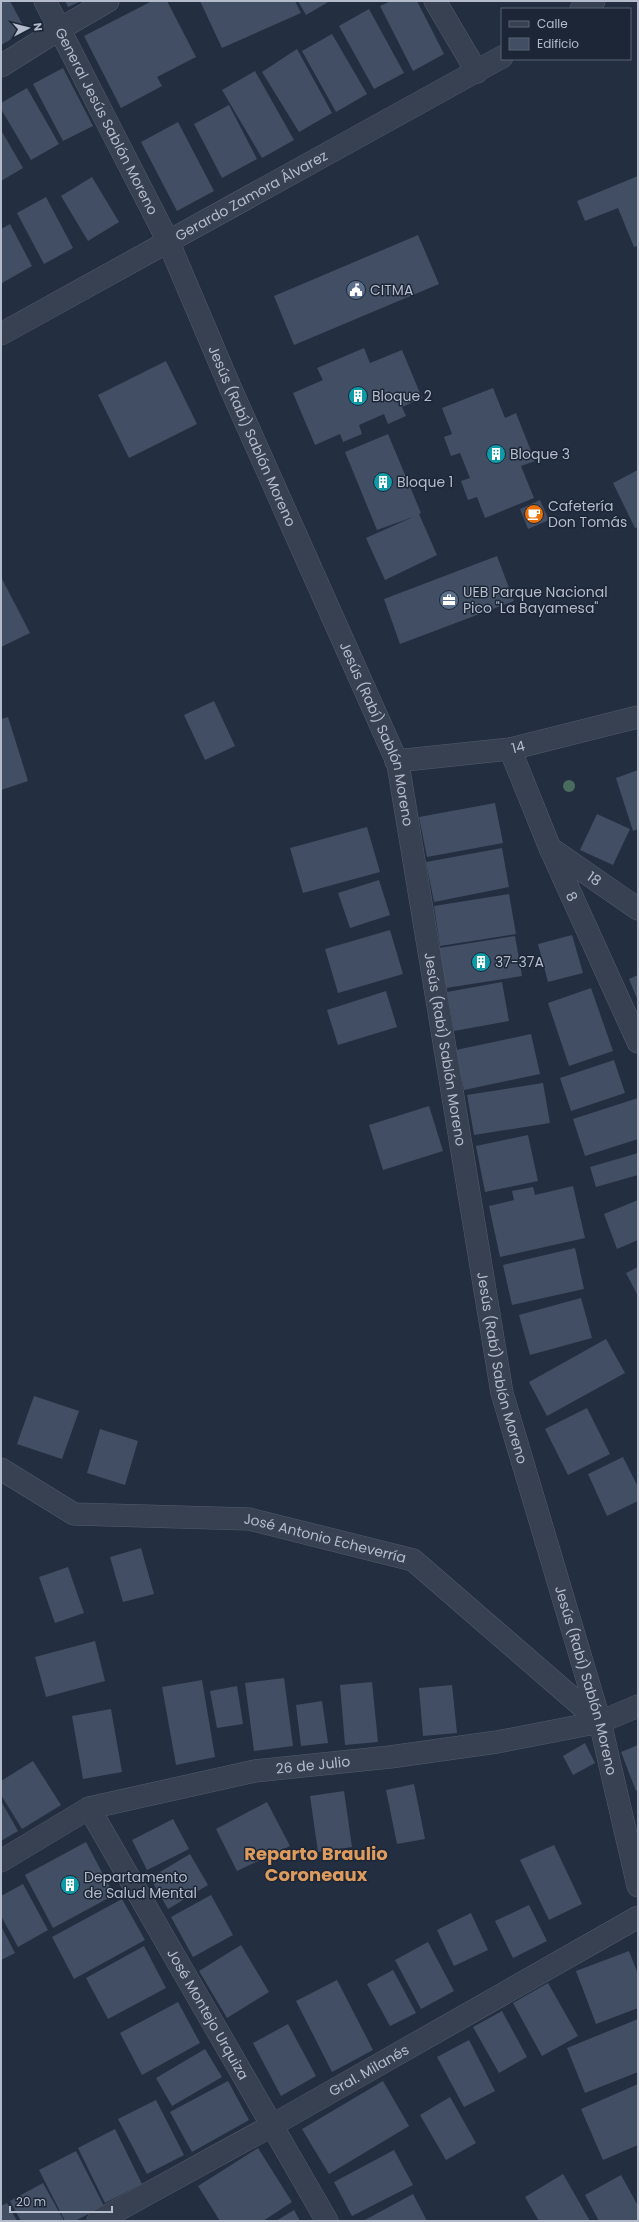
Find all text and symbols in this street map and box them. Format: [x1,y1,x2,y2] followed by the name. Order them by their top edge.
[8,8,48,48] north arrow
[501,8,631,60] legend
[537,15,568,32] text: Calle
[29,22,46,32] text: N
[50,24,163,218] street label: General Jesús Sablón Moreno
[537,35,579,52] text: Edificio
[172,145,331,246] street label: Gerardo Zamora Álvarez
[345,279,367,301] public building icon: CITMA
[370,280,413,300] place label: CITMA
[203,342,301,530] street label: Jesús (Rabí) Sablón Moreno
[347,385,369,407] building icon: Bloque 2
[372,386,432,406] place label: Bloque 2
[485,443,507,465] building icon: Bloque 3
[510,444,570,464] place label: Bloque 3
[372,471,394,493] building icon: Bloque 1
[397,472,453,492] place label: Bloque 1
[548,496,627,532] place label: Cafetería Don Tomás
[523,503,545,525] cafe icon: Cafetería Don Tomás
[463,582,608,618] place label: UEB Parque Nacional Pico "La Bayamesa"
[438,589,460,611] office icon: UEB Parque Nacional Pico "La Bayamesa"
[335,638,418,828] street label: Jesús (Rabí) Sablón Moreno
[509,736,527,758] street label: 14
[583,867,606,891] street label: 18
[561,888,583,905] street label: 8
[419,951,471,1147] street label: Jesús (Rabí) Sablón Moreno
[470,951,492,973] building icon: 37-37A
[495,952,544,972] place label: 37-37A
[472,1270,533,1466] street label: Jesús (Rabí) Sablón Moreno
[243,1509,408,1568] street label: José Antonio Echeverría
[550,1583,622,1777] street label: Jesús (Rabí) Sablón Moreno
[275,1751,351,1779] street label: 26 de Julio
[244,1841,388,1887] district label: Reparto Braulio Coroneaux
[84,1867,197,1903] place label: Departamento de Salud Mental
[59,1874,81,1896] building icon: Departamento de Salud Mental
[162,1945,254,2084] street label: José Montejo Urquiza
[325,2040,413,2101] street label: Gral. Milanés
[10,2188,112,2214] scale bar
[16,2193,46,2210] text: 20 m

